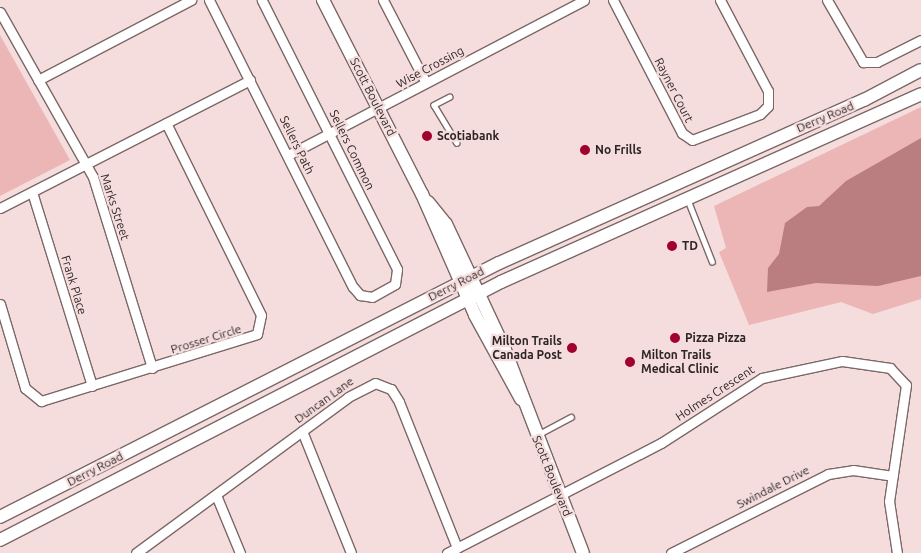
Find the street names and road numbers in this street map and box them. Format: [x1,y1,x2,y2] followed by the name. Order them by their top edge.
[394,43,466,91] street label: Wise Crossing
[347,55,399,139] street label: Scott Boulevard
[652,55,696,125] street label: Rayner Court
[794,99,856,135] street label: Derry Road
[326,108,378,192] street label: Sellers Common
[277,113,317,177] street label: Sellers Path
[98,172,132,242] street label: Marks Street
[58,254,90,316] street label: Frank Place
[426,264,486,304] street label: Derry Road
[169,321,243,357] street label: Prosser Circle
[673,362,757,424] street label: Holmes Crescent
[292,374,356,426] street label: Duncan Lane
[529,433,575,519] street label: Scott Boulevard
[65,449,125,489] street label: Derry Road
[734,463,812,511] street label: Swindale Drive

